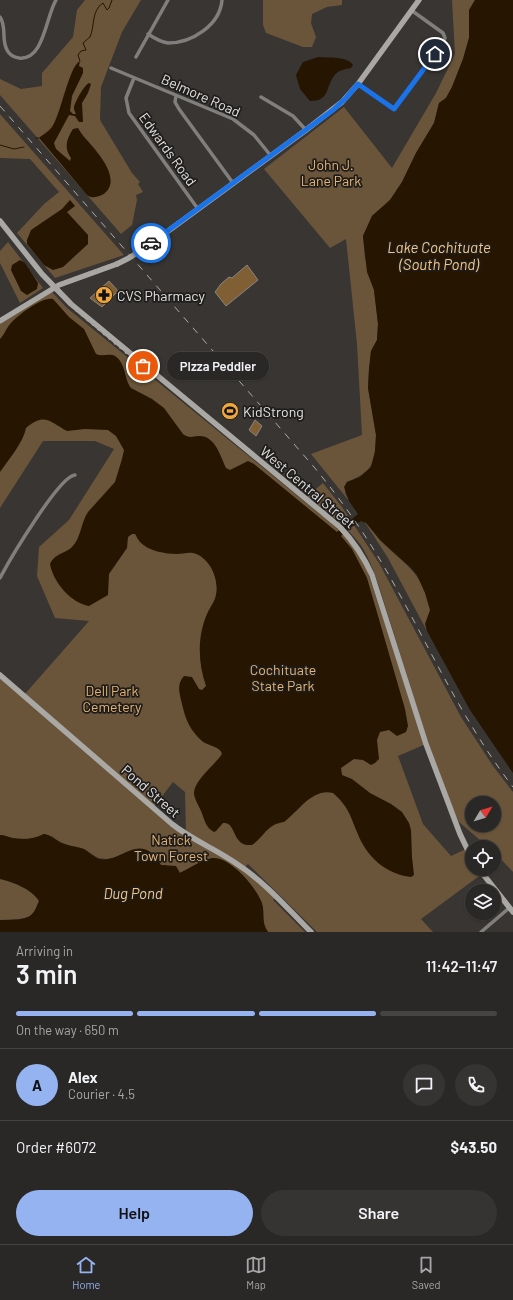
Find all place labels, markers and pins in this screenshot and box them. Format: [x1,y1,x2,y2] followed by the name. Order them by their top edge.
[418,37,452,71] pin
[94,285,114,305] pharmacy icon: CVS Pharmacy
[117,287,206,304] place label: CVS Pharmacy
[126,349,160,383] pin
[167,352,269,380] callout: Pizza Peddler
[220,401,240,421] sports icon: KidStrong
[243,403,304,420] place label: KidStrong

